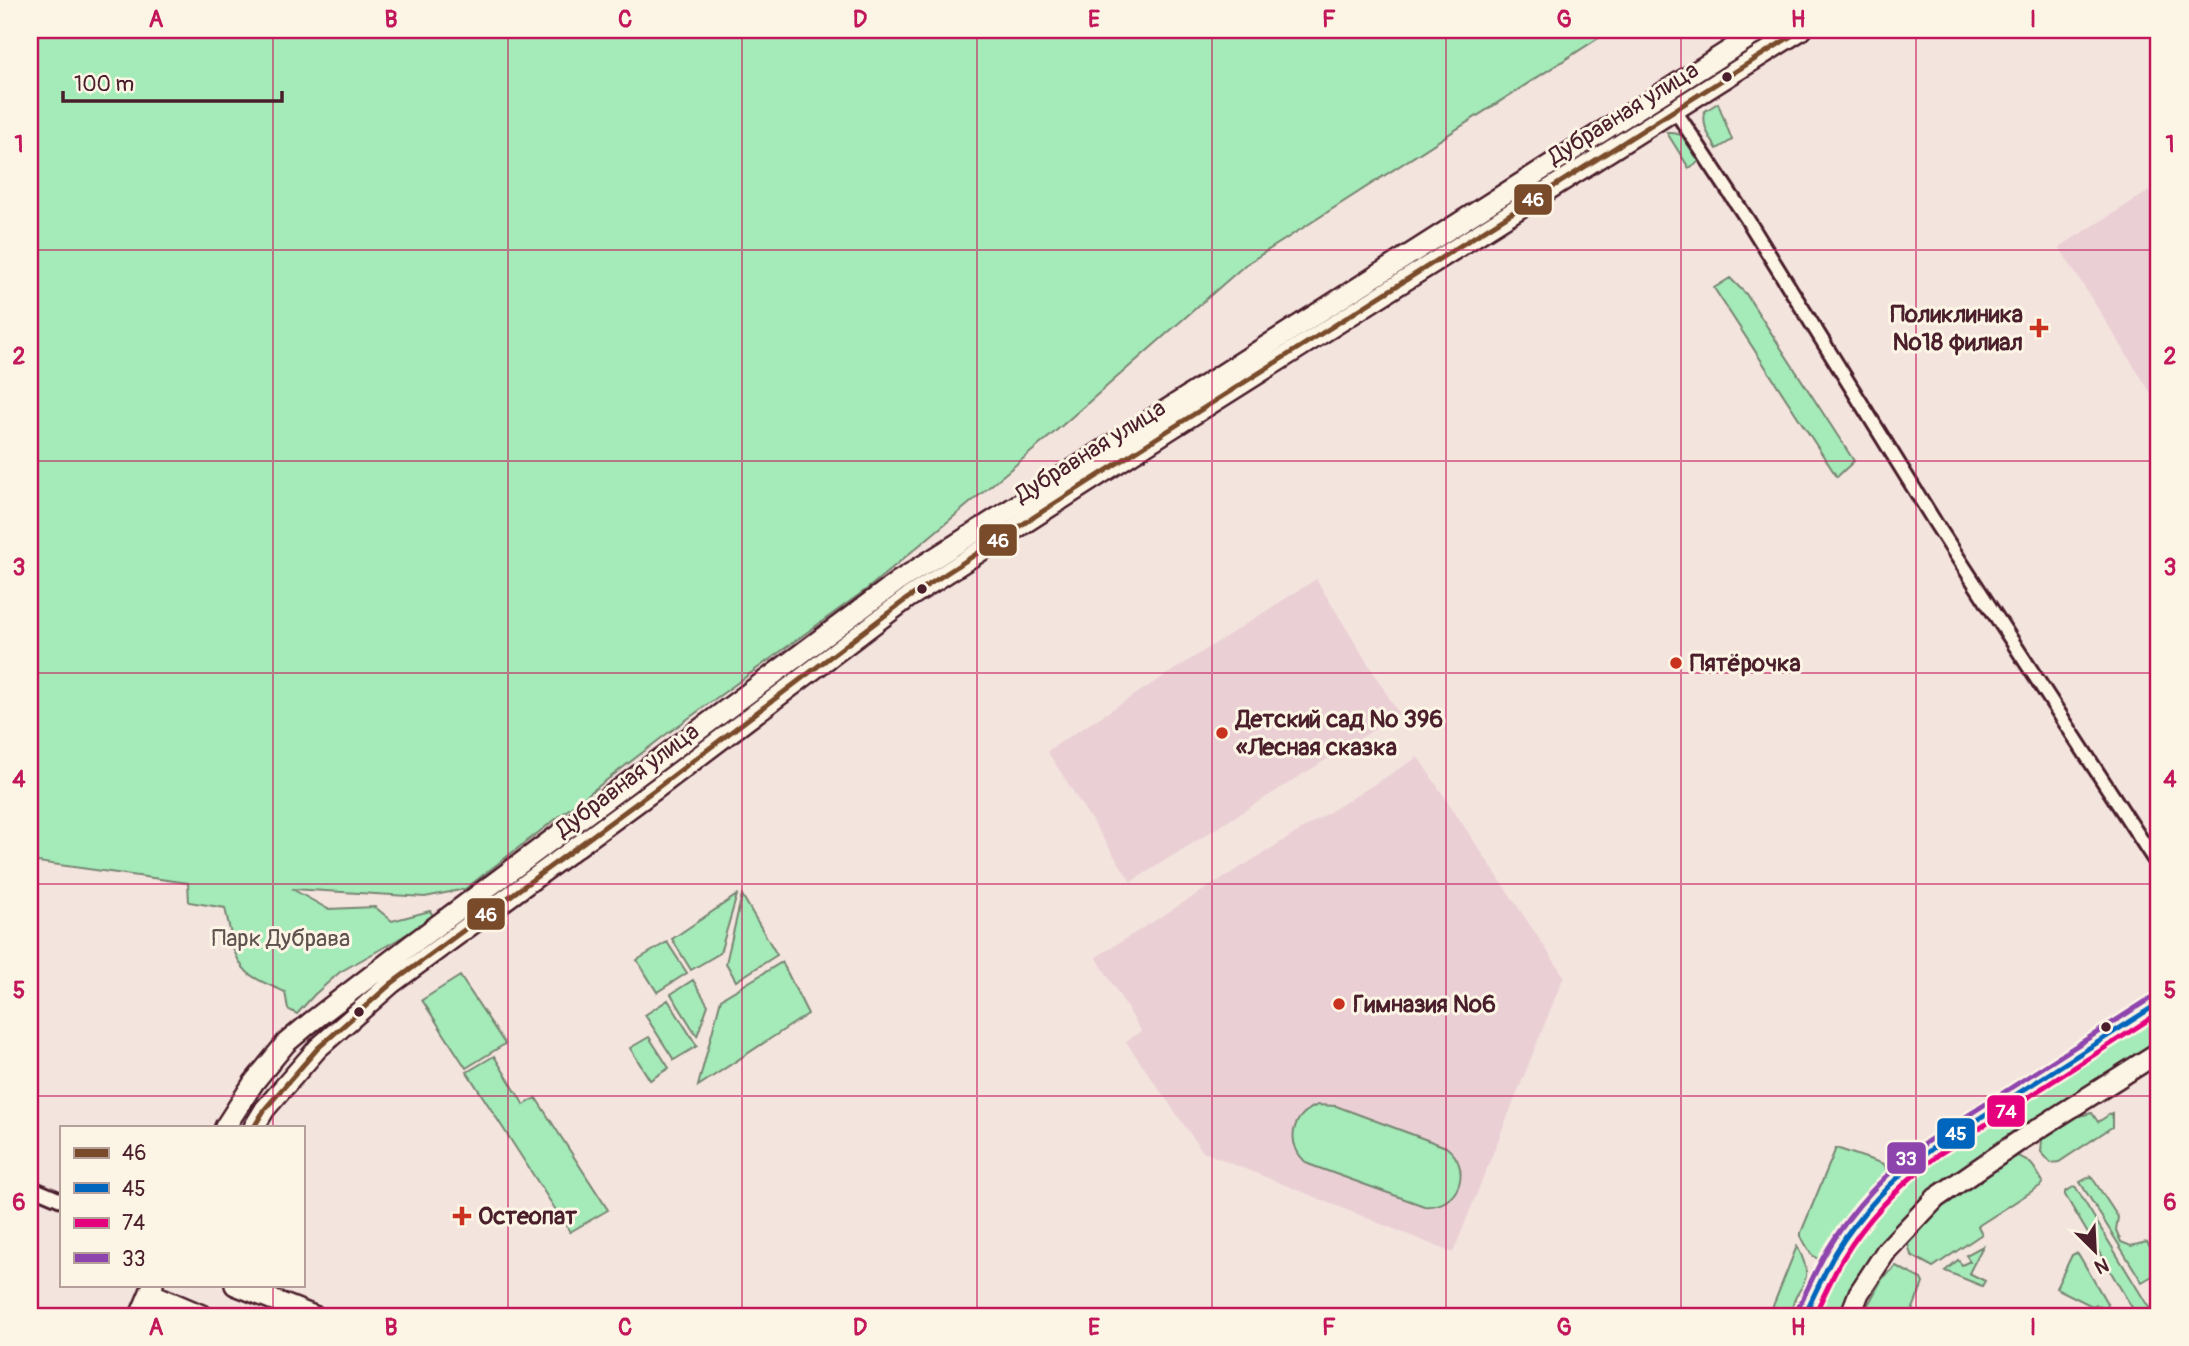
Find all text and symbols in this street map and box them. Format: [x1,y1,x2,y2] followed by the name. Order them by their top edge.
[149,5,164,34] text: A
[384,5,398,34] text: B
[618,5,632,34] text: C
[853,5,867,34] text: D
[1088,5,1100,34] text: E
[1322,5,1336,34] text: F
[1556,5,1572,34] text: G
[1791,5,1805,34] text: H
[2030,5,2036,34] text: I
[1542,56,1704,172] street label: Дубравная улица
[63,60,282,104] scale bar
[1720,70,1734,84] unlabelled marker
[74,71,134,98] text: 100 m
[15,130,24,159] text: 1
[2166,130,2175,159] text: 1
[1513,183,1553,216] line badge: 46
[1522,188,1544,212] text: 46
[1891,300,2023,357] place label: Поликлиника №18 филиал
[2029,318,2049,338] marker: Поликлиника №18 филиал
[13,342,26,371] text: 2
[2164,342,2177,371] text: 2
[1009,394,1171,510] street label: Дубравная улица
[978,523,1018,557] line badge: 46
[987,529,1009,553] text: 46
[13,553,25,582] text: 3
[2164,553,2176,582] text: 3
[915,582,929,596] unlabelled marker
[1690,649,1801,678] place label: Пятёрочка
[1668,655,1684,671] marker: Пятёрочка
[1234,705,1443,762] place label: Детский сад № 396 «Лесная сказка
[549,717,705,844] street label: Дубравная улица
[1214,725,1230,741] marker: Детский сад № 396 «Лесная сказка
[12,765,26,794] text: 4
[2163,765,2177,794] text: 4
[466,897,506,931] line badge: 46
[475,903,497,927] text: 46
[212,924,350,953] park label: Парк Дубрава
[13,976,25,1005] text: 5
[2164,976,2176,1005] text: 5
[1353,990,1496,1019] place label: Гимназия №6
[1331,996,1347,1012] marker: Гимназия №6
[352,1005,366,1019] unlabelled marker
[2099,1020,2113,1034] unlabelled marker
[1986,1094,2026,1128] line badge: 74
[1995,1100,2017,1124] text: 74
[1936,1117,1976,1150] line badge: 45
[1945,1122,1967,1146] text: 45
[60,1126,304,1286] legend
[122,1140,146,1167] text: 46
[1886,1141,1927,1175] line badge: 33
[1895,1147,1917,1171] text: 33
[122,1176,146,1203] text: 45
[12,1188,26,1217] text: 6
[2163,1188,2177,1217] text: 6
[478,1202,578,1231] place label: Остеопат
[452,1206,472,1226] marker: Остеопат
[122,1210,145,1237] text: 74
[2060,1216,2130,1286] north arrow
[122,1246,145,1273] text: 33
[2091,1252,2112,1279] text: N
[149,1313,164,1342] text: A
[384,1313,398,1342] text: B
[618,1313,632,1342] text: C
[853,1313,867,1342] text: D
[1088,1313,1100,1342] text: E
[1322,1313,1336,1342] text: F
[1556,1313,1572,1342] text: G
[1791,1313,1805,1342] text: H
[2030,1313,2036,1342] text: I

